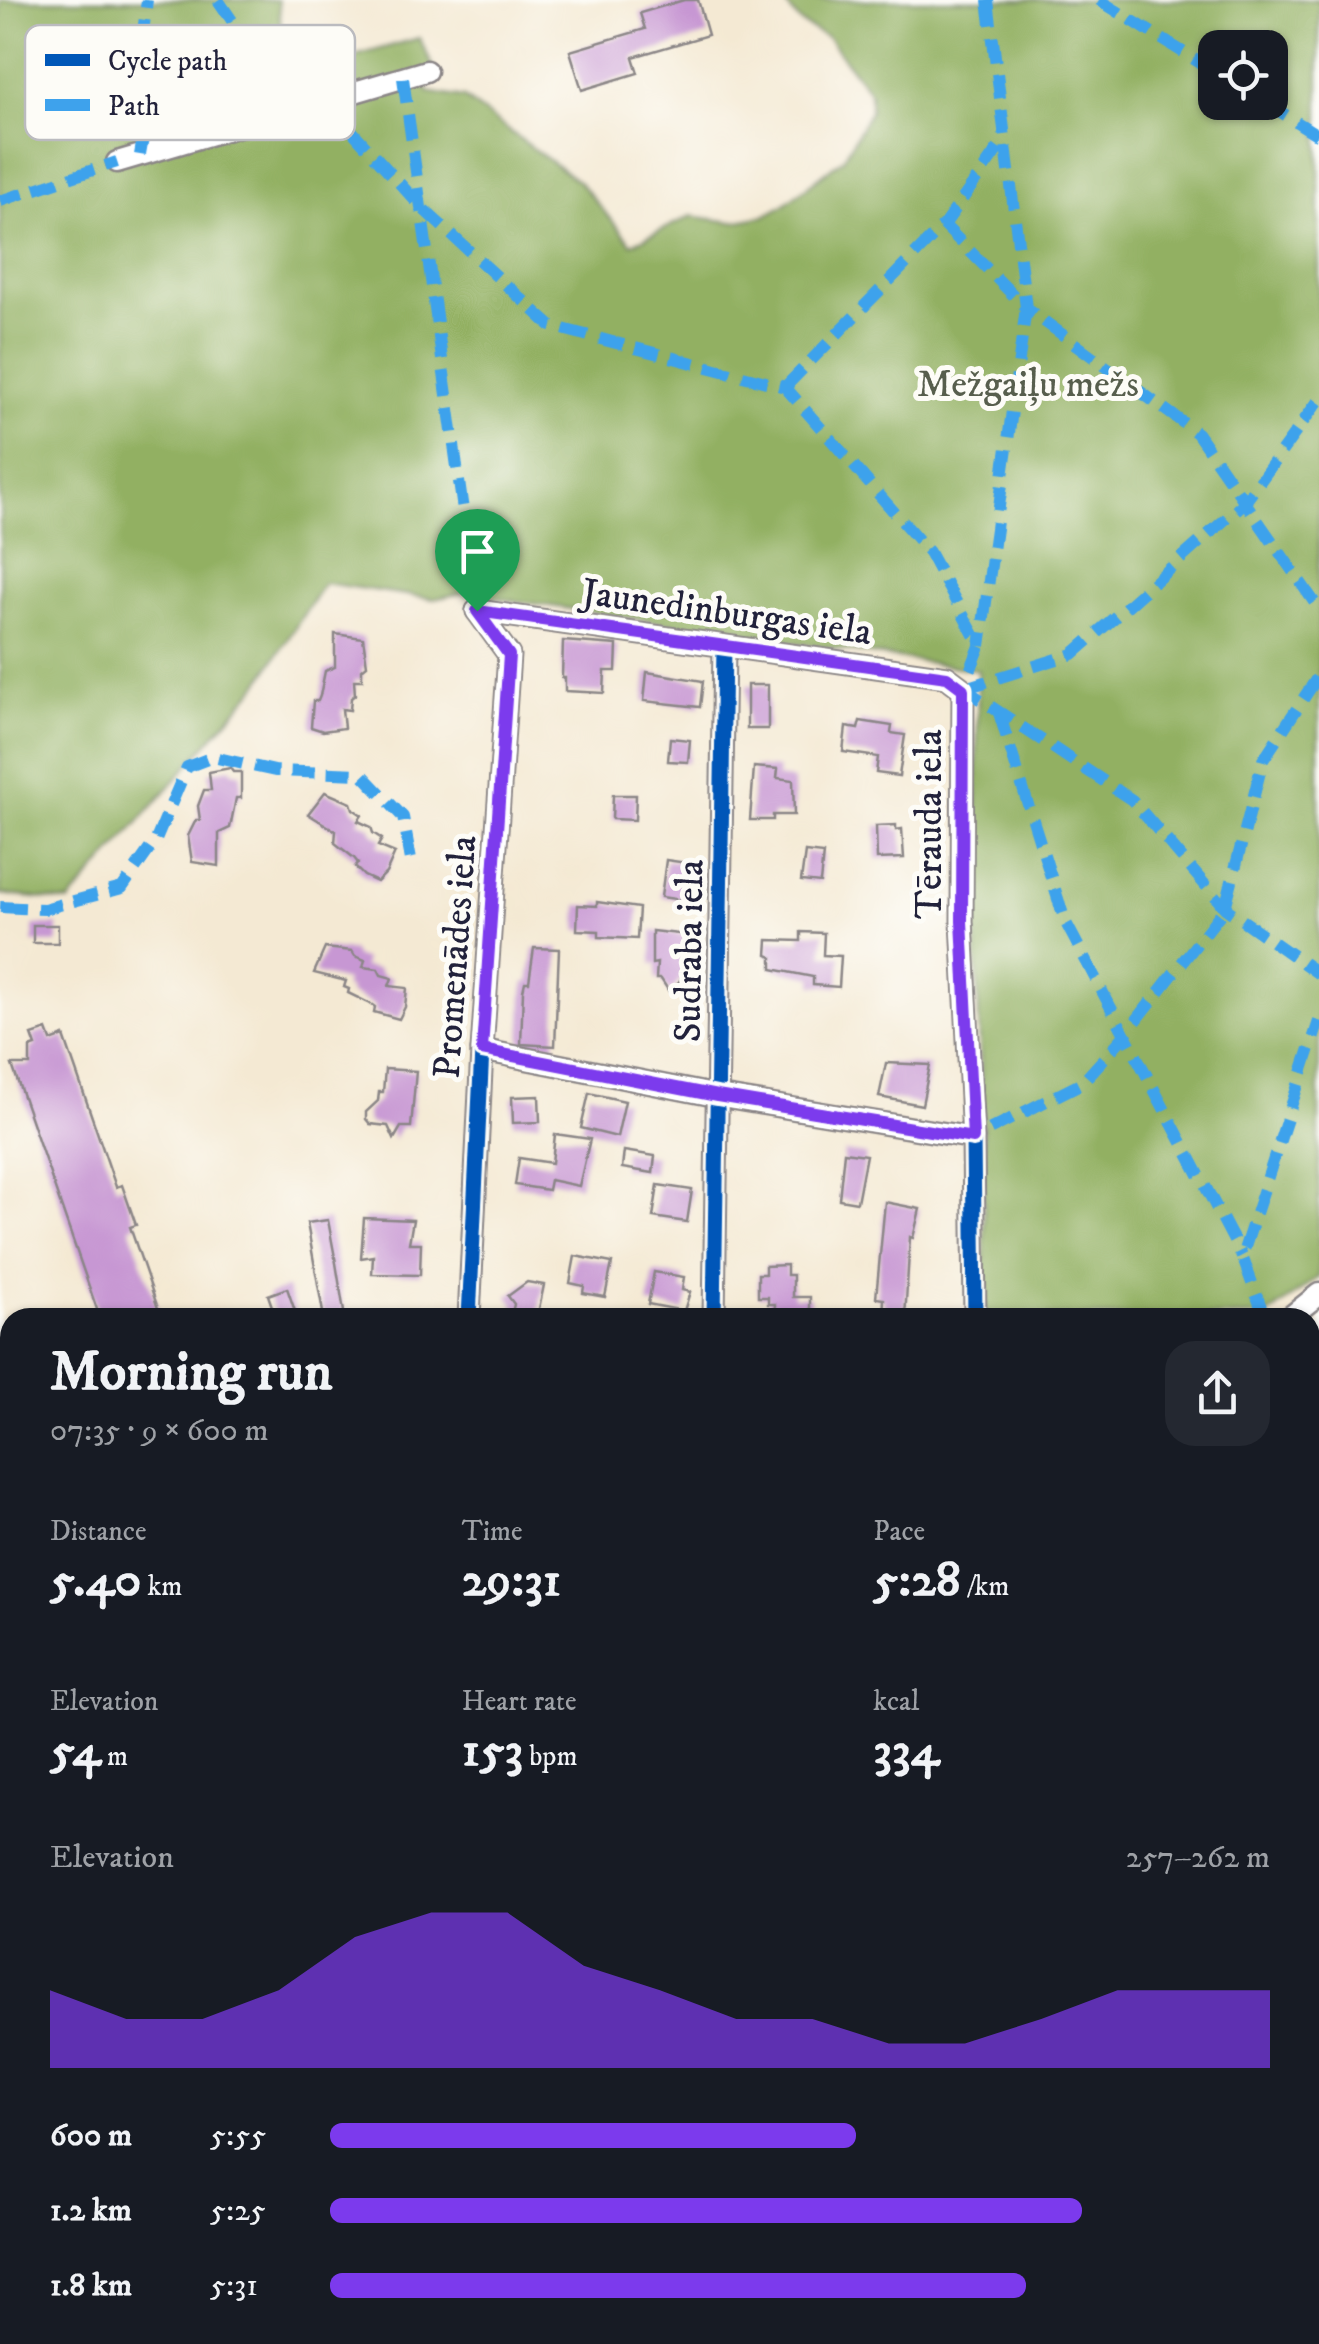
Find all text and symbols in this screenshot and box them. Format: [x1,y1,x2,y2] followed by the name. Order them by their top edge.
[25,25,355,140] legend
[1198,30,1288,120] map controls
[1198,30,1288,120] button: locate
[108,44,227,79] text: Cycle path
[108,89,160,124] text: Path
[917,361,1139,409] park label: Mežgaiļu mežs
[435,509,520,612] pin
[450,524,505,579] icon: arrive
[576,568,875,657] street label: Jaunedinburgas iela
[906,729,954,919] street label: Tērauda iela
[424,834,488,1080] street label: Promenādes iela
[664,859,716,1043] street label: Sudraba iela
[50,1339,332,1408] text: Morning run
[1165,1341,1270,1446] button: share
[50,1411,269,1451] text: 07:35 · 9 × 600 m
[50,1514,146,1549] text: Distance
[462,1514,522,1549] text: Time
[873,1514,925,1549] text: Pace
[50,1549,141,1612] text: 5.40
[462,1549,561,1612] text: 29:31
[873,1549,961,1612] text: 5:28
[141,1569,182,1604] text: km
[961,1569,1009,1604] text: /km
[50,1684,158,1719] text: Elevation
[462,1684,577,1719] text: Heart rate
[873,1684,919,1719] text: kcal
[50,1719,101,1782] text: 54
[462,1719,523,1782] text: 153
[873,1719,939,1782] text: 334
[101,1739,128,1774] text: m
[523,1739,577,1774] text: bpm
[50,1838,174,1878] text: Elevation
[1126,1838,1270,1878] text: 257–262 m
[50,2116,132,2156] text: 600 m
[210,2116,266,2156] text: 5:55
[50,2191,132,2231] text: 1.2 km
[210,2191,266,2231] text: 5:25
[50,2266,132,2306] text: 1.8 km
[210,2266,258,2306] text: 5:31

